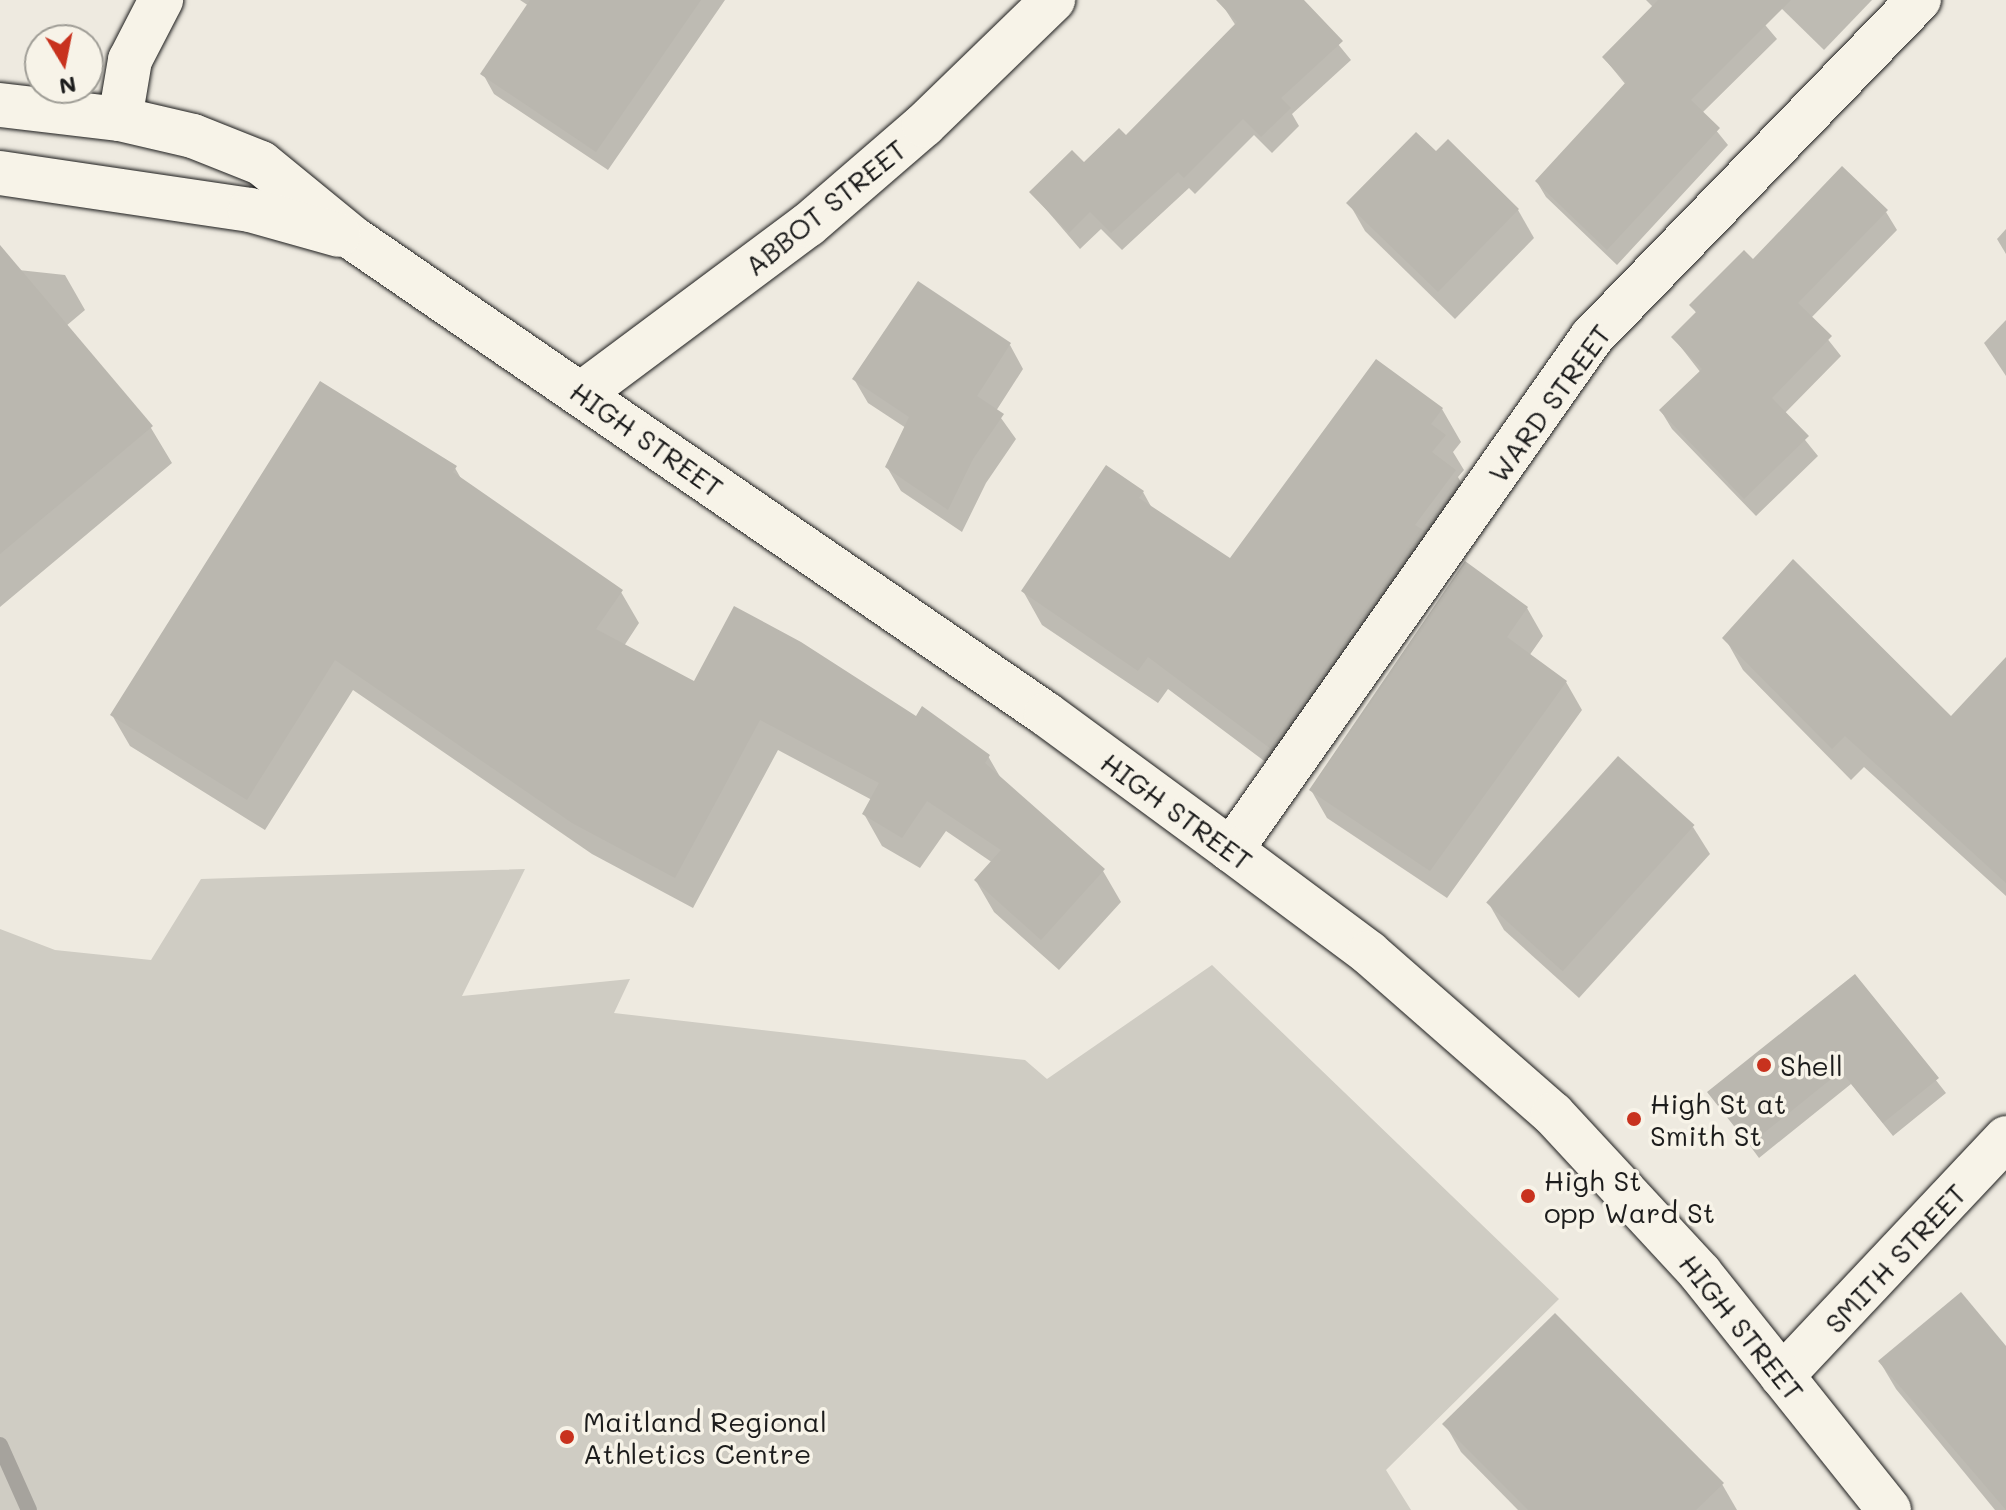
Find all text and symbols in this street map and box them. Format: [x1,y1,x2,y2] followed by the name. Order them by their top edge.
[24,24,104,104] north arrow
[57,70,79,102] text: N
[738,132,912,282] street label: ABBOT STREET
[1480,317,1618,489] street label: WARD STREET
[564,374,730,504] street label: HIGH STREET
[1095,745,1259,877] street label: HIGH STREET
[1780,1048,1843,1082] place label: Shell
[1755,1056,1773,1074] marker: Shell
[1650,1086,1786,1152] place label: High St at Smith St
[1625,1110,1643,1128] marker: High St at Smith St
[1544,1163,1715,1229] place label: High St opp Ward St
[1817,1176,1973,1340] street label: SMITH STREET
[1519,1187,1537,1205] marker: High St opp Ward St
[1673,1247,1811,1407] street label: HIGH STREET
[583,1404,827,1470] place label: Maitland Regional Athletics Centre
[558,1428,576,1446] marker: Maitland Regional Athletics Centre

